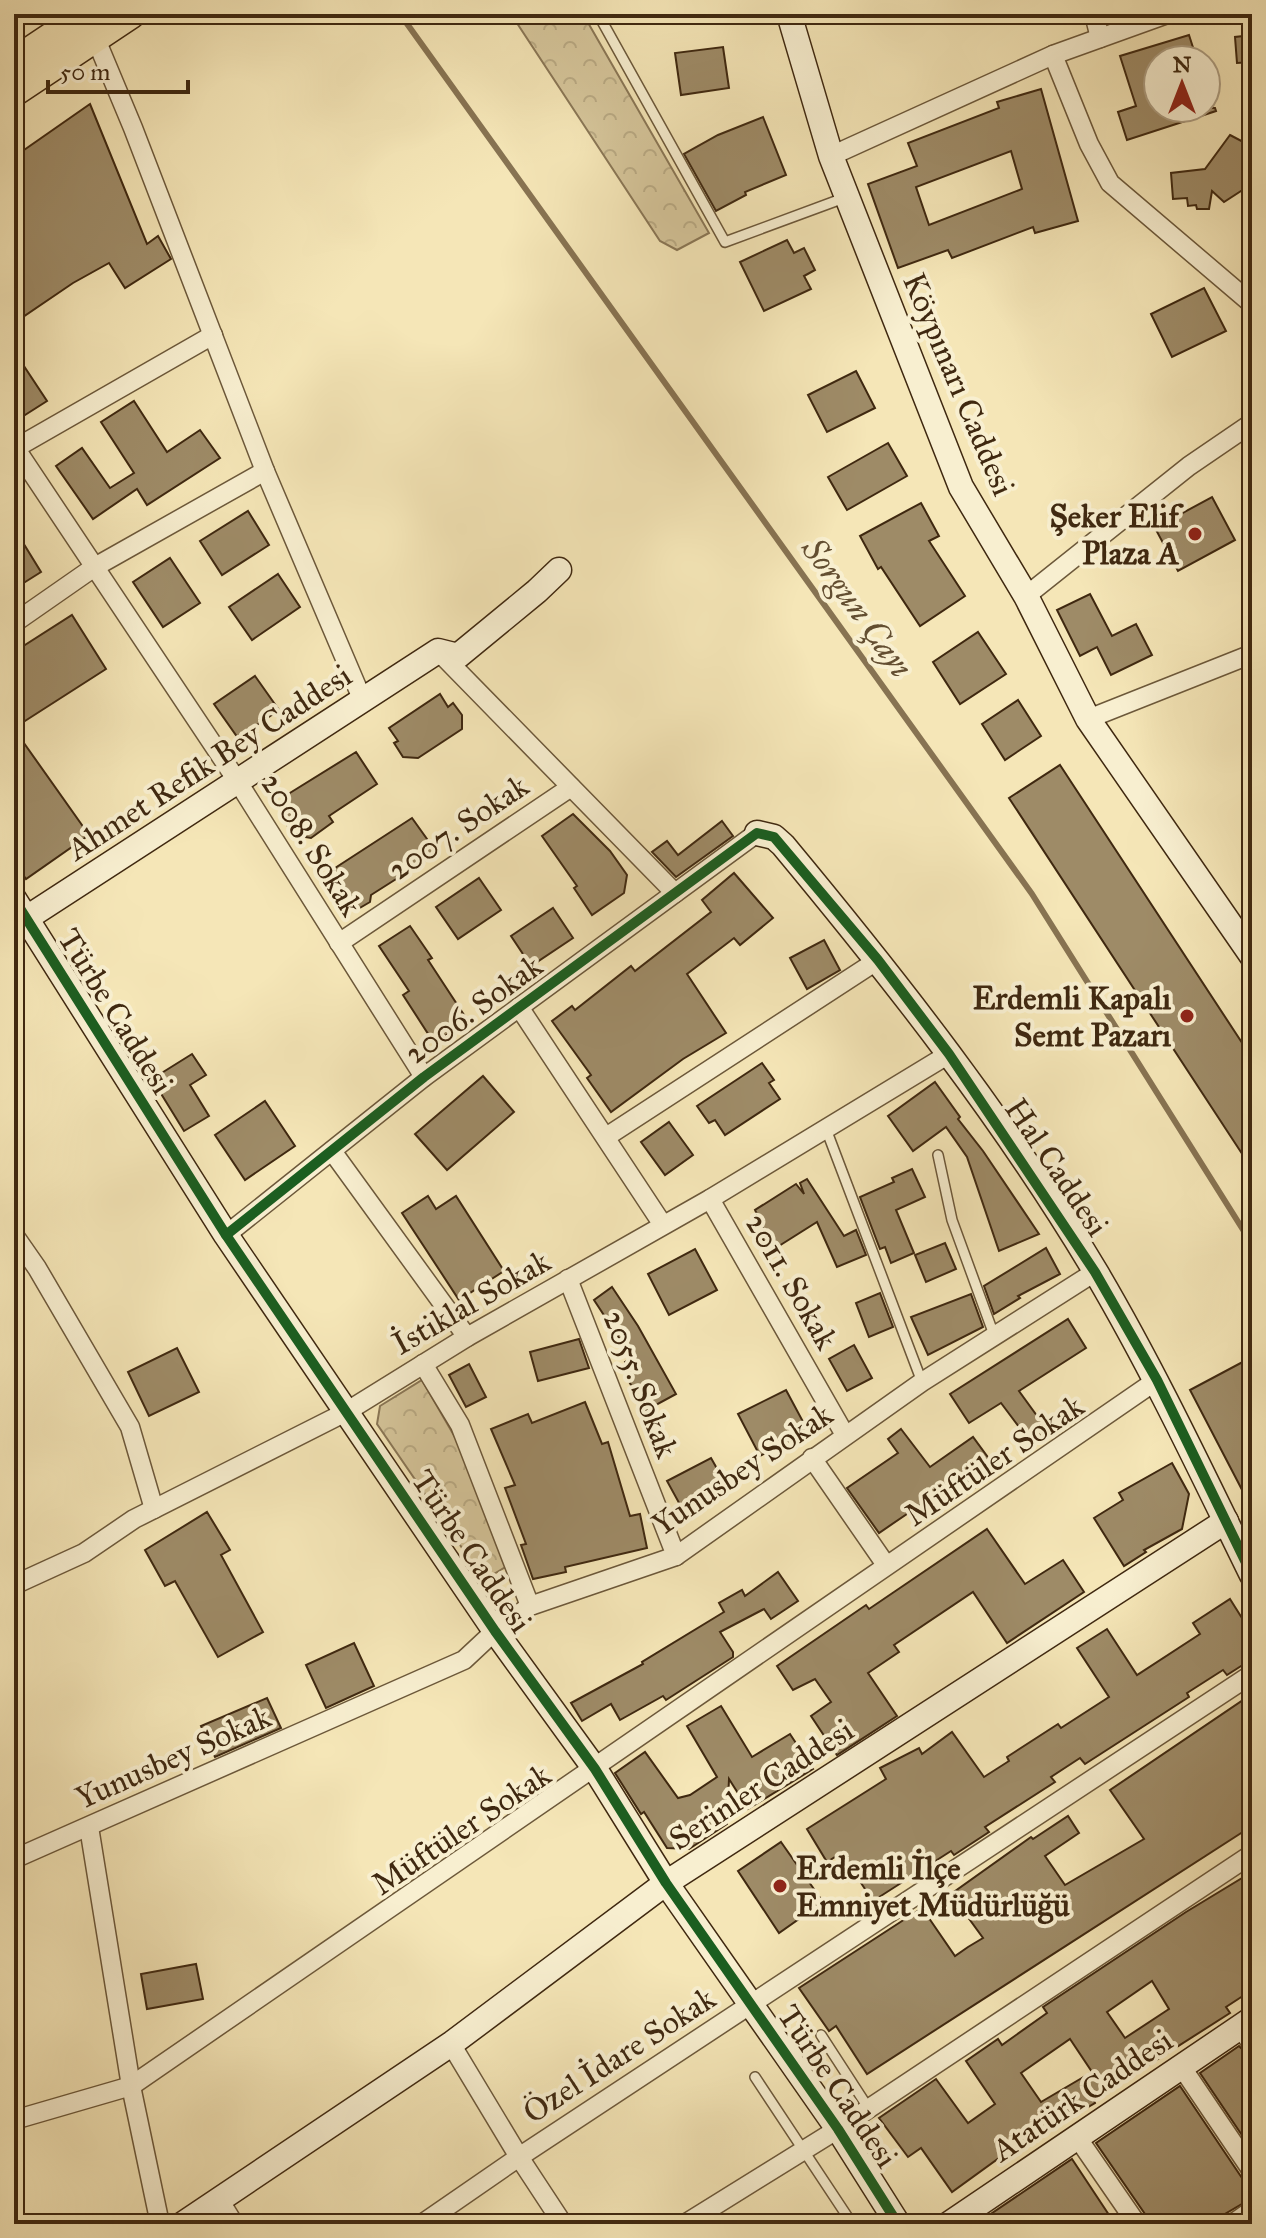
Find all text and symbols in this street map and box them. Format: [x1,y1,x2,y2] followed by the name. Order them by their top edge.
[48,44,188,94] scale bar
[1142,44,1222,124] north arrow
[1173,51,1192,78] text: N
[60,57,110,87] text: 50 m
[894,267,1023,501] street label: Köypınarı Caddesi
[1049,497,1184,573] place label: Şeker Elif Plaza A
[1186,525,1204,543] marker: Şeker Elif Plaza A
[793,529,922,685] water label: Sorgun Çayı
[58,656,359,870] street label: Ahmet Refik Bey Caddesi
[252,765,371,923] street label: 2008. Sokak
[381,766,536,889] street label: 2007. Sokak
[49,921,182,1101] street label: Türbe Caddesi
[397,946,550,1072] street label: 2006. Sokak
[972,979,1171,1055] place label: Erdemli Kapalı Semt Pazarı
[1178,1007,1196,1025] marker: Erdemli Kapalı Semt Pazarı
[996,1091,1117,1244] street label: Hal Caddesi
[737,1206,846,1356] street label: 2011. Sokak
[385,1241,557,1363] street label: İstiklal Sokak
[595,1305,687,1464] street label: 2055. Sokak
[897,1386,1091,1535] street label: Müftüler Sokak
[645,1395,840,1544] street label: Yunusbey Sokak
[403,1463,540,1640] street label: Türbe Caddesi
[70,1697,277,1818] street label: Yunusbey Sokak
[662,1710,861,1858] street label: Serinler Caddesi
[364,1755,558,1904] street label: Müftüler Sokak
[796,1848,1070,1925] place label: Erdemli İlçe Emniyet Müdürlüğü
[771,1877,789,1895] marker: Erdemli İlçe Emniyet Müdürlüğü
[516,1979,723,2132] street label: Özel İdare Sokak
[769,1998,906,2175] street label: Türbe Caddesi
[983,2021,1180,2171] street label: Atatürk Caddesi

